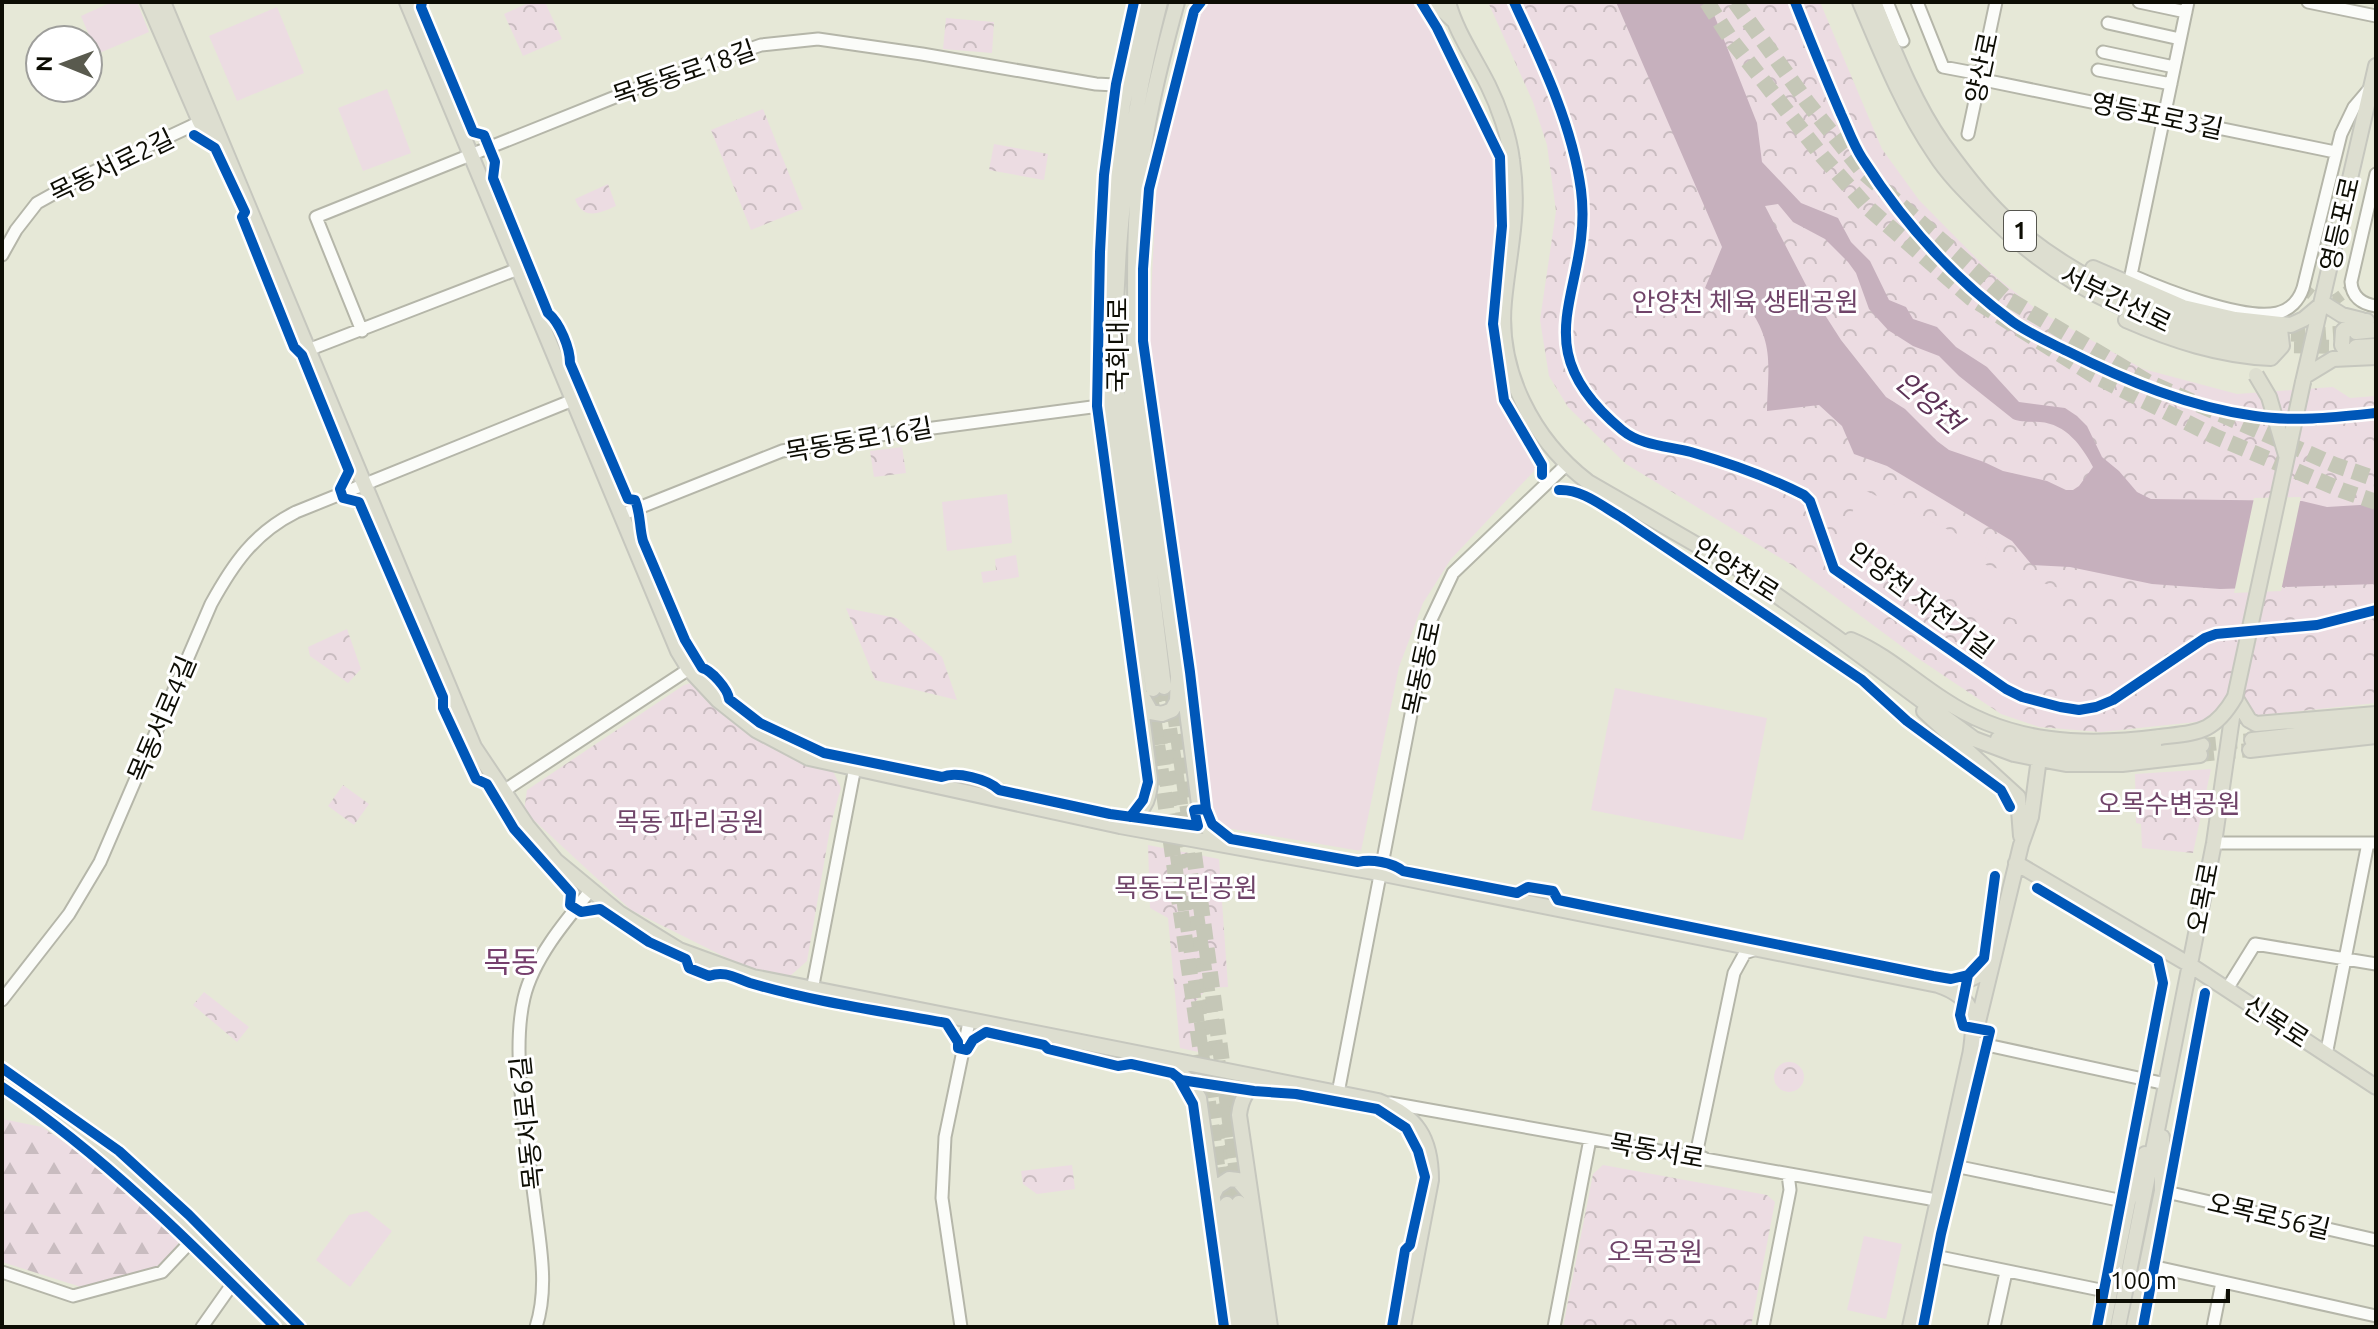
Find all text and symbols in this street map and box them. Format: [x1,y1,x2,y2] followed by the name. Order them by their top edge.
[24,24,104,104] north arrow
[1960,30,2003,106] street label: 양산로
[609,35,759,110] street label: 목동동로18길
[31,55,56,72] text: N
[2088,87,2226,144] street label: 영등포로3길
[45,123,178,208] street label: 목동서로2길
[2315,174,2364,274] street label: 영등포로
[2004,211,2036,251] road number: 1
[2056,259,2176,338] street label: 서부간선로
[1631,287,1859,316] park label: 안양천 체육 생태공원
[1103,297,1132,393] street label: 국회대로
[1890,365,1971,441] water label: 안양천
[783,412,935,467] street label: 목동동로16길
[1688,532,1785,607] street label: 안양천로
[1843,536,1999,663] street label: 안양천 자전거길
[1397,618,1446,718] street label: 목동동로
[122,651,201,786] street label: 목동서로4길
[2097,789,2241,818] park label: 오목수변공원
[615,807,765,836] park label: 목동 파리공원
[2181,860,2224,936] street label: 오목로
[1114,873,1258,902] park label: 목동근린공원
[483,945,539,979] district label: 목동
[2238,990,2314,1053] street label: 신목로
[505,1055,548,1191] street label: 목동서로6길
[1607,1128,1707,1173] street label: 목동서로
[2205,1187,2333,1244] street label: 오목로56길
[1607,1237,1703,1266] park label: 오목공원
[2098,1253,2228,1303] scale bar
[2110,1267,2177,1294] text: 100 m

